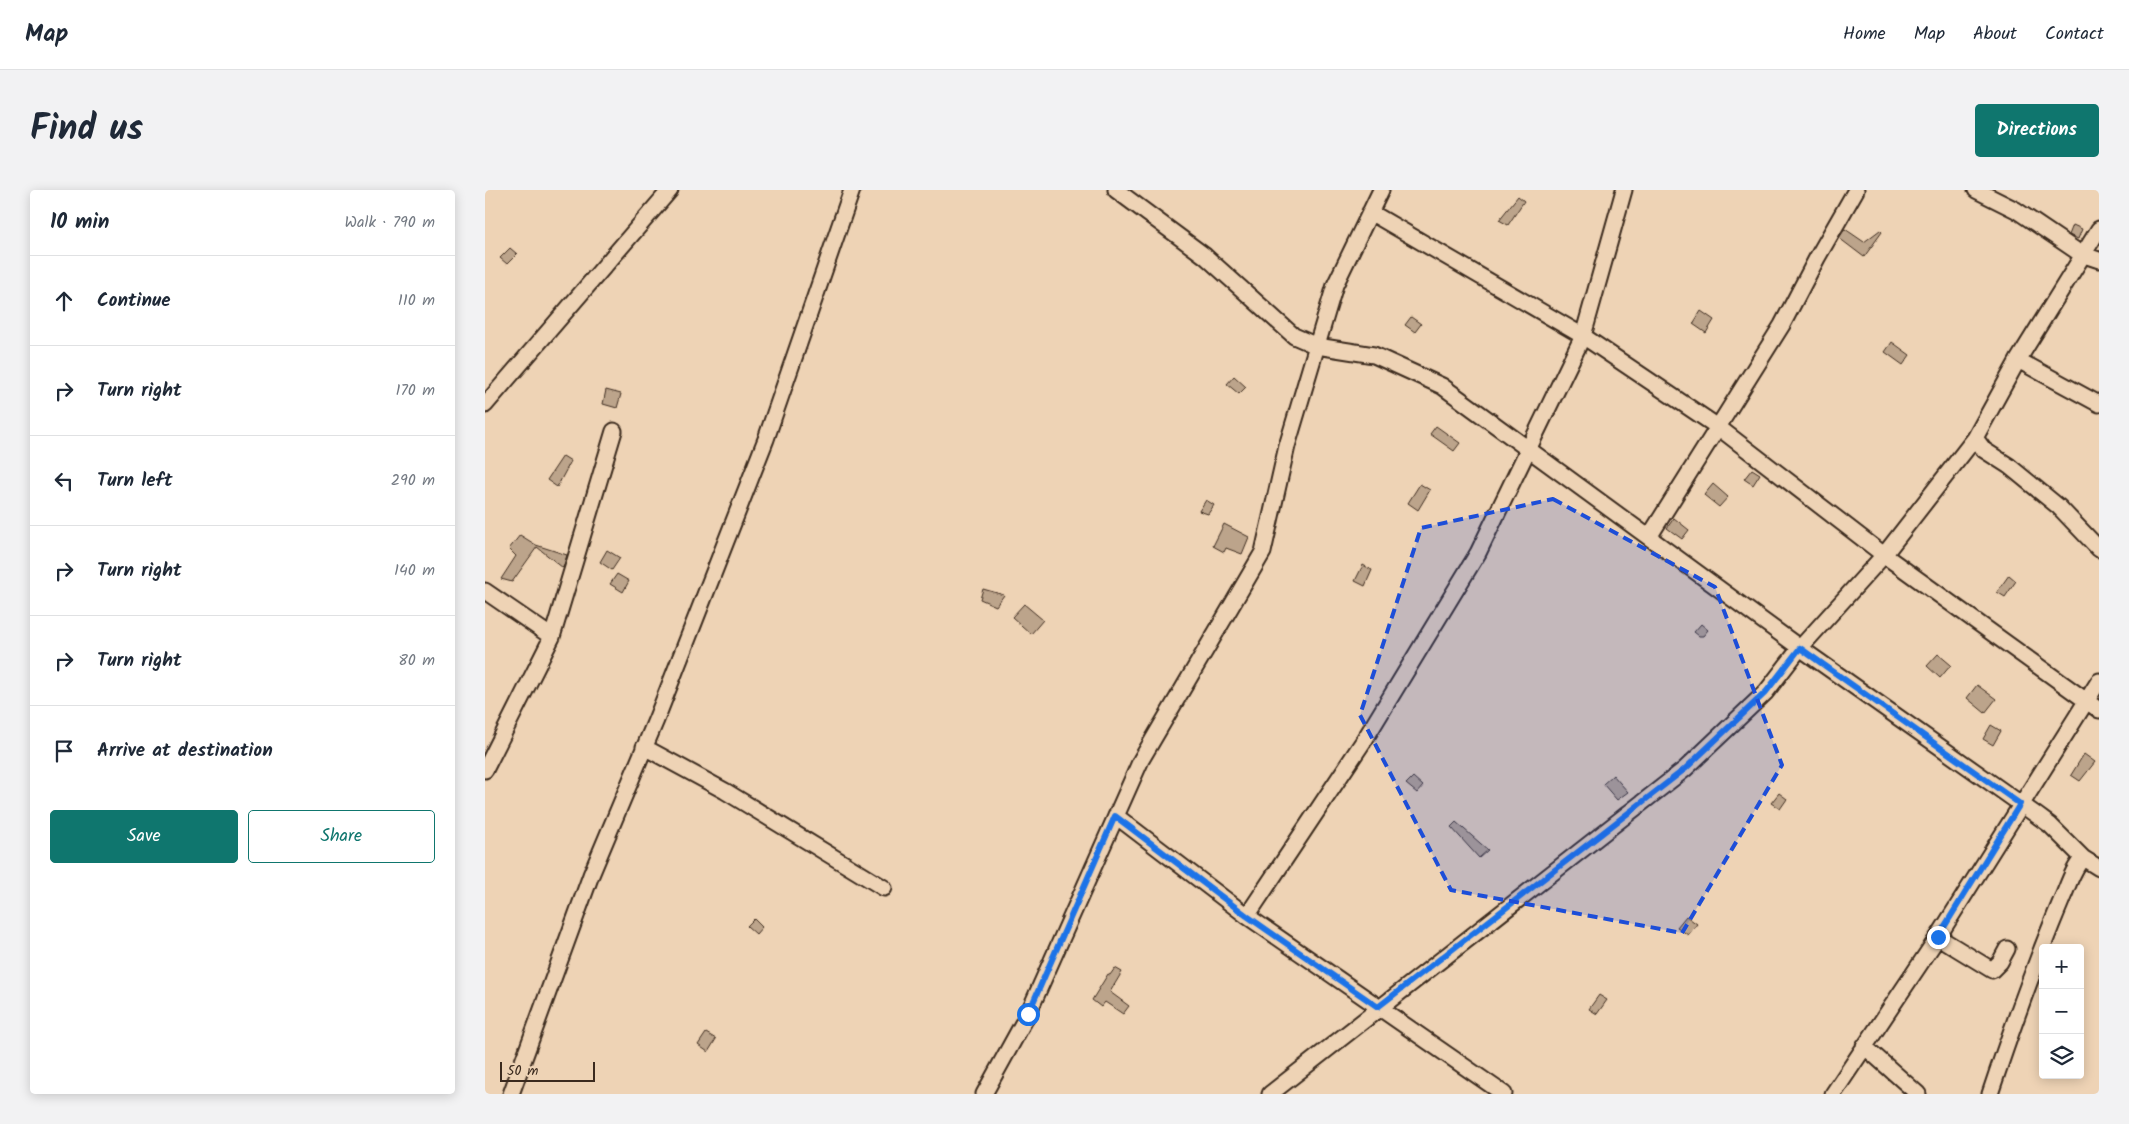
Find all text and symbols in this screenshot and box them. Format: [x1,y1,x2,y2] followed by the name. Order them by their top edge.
[25,15,68,54] text: Map
[1843,20,1886,49] text: Home
[1914,20,1945,49] text: Map
[1973,20,2017,49] text: About
[2045,20,2104,49] text: Contact
[30,102,143,158] text: Find us
[1975,104,2099,157] button: Directions
[50,206,110,239] text: 10 min
[345,210,435,235] text: Walk · 790 m
[97,286,170,316] text: Continue
[50,287,78,315] icon: ahead
[398,288,435,313] text: 110 m
[97,376,182,406] text: Turn right
[50,377,78,405] icon: right
[395,378,435,403] text: 170 m
[97,466,172,496] text: Turn left
[50,467,78,495] icon: left
[391,468,435,493] text: 290 m
[97,556,182,586] text: Turn right
[50,557,78,585] icon: right
[394,558,435,583] text: 140 m
[97,646,182,676] text: Turn right
[50,647,78,675] icon: right
[398,648,435,673] text: 80 m
[97,736,273,766] text: Arrive at destination
[50,737,78,765] icon: arrive
[50,810,238,863] button: Save
[248,810,435,863] button: Share
[1927,926,1950,949] route end
[2039,944,2084,1079] map controls
[2039,944,2084,989] button: +
[2039,989,2084,1034] button: −
[1017,1003,1040,1026] route start
[2039,1034,2084,1079] button: layers
[500,1059,595,1082] scale bar
[507,1060,538,1082] text: 50 m

